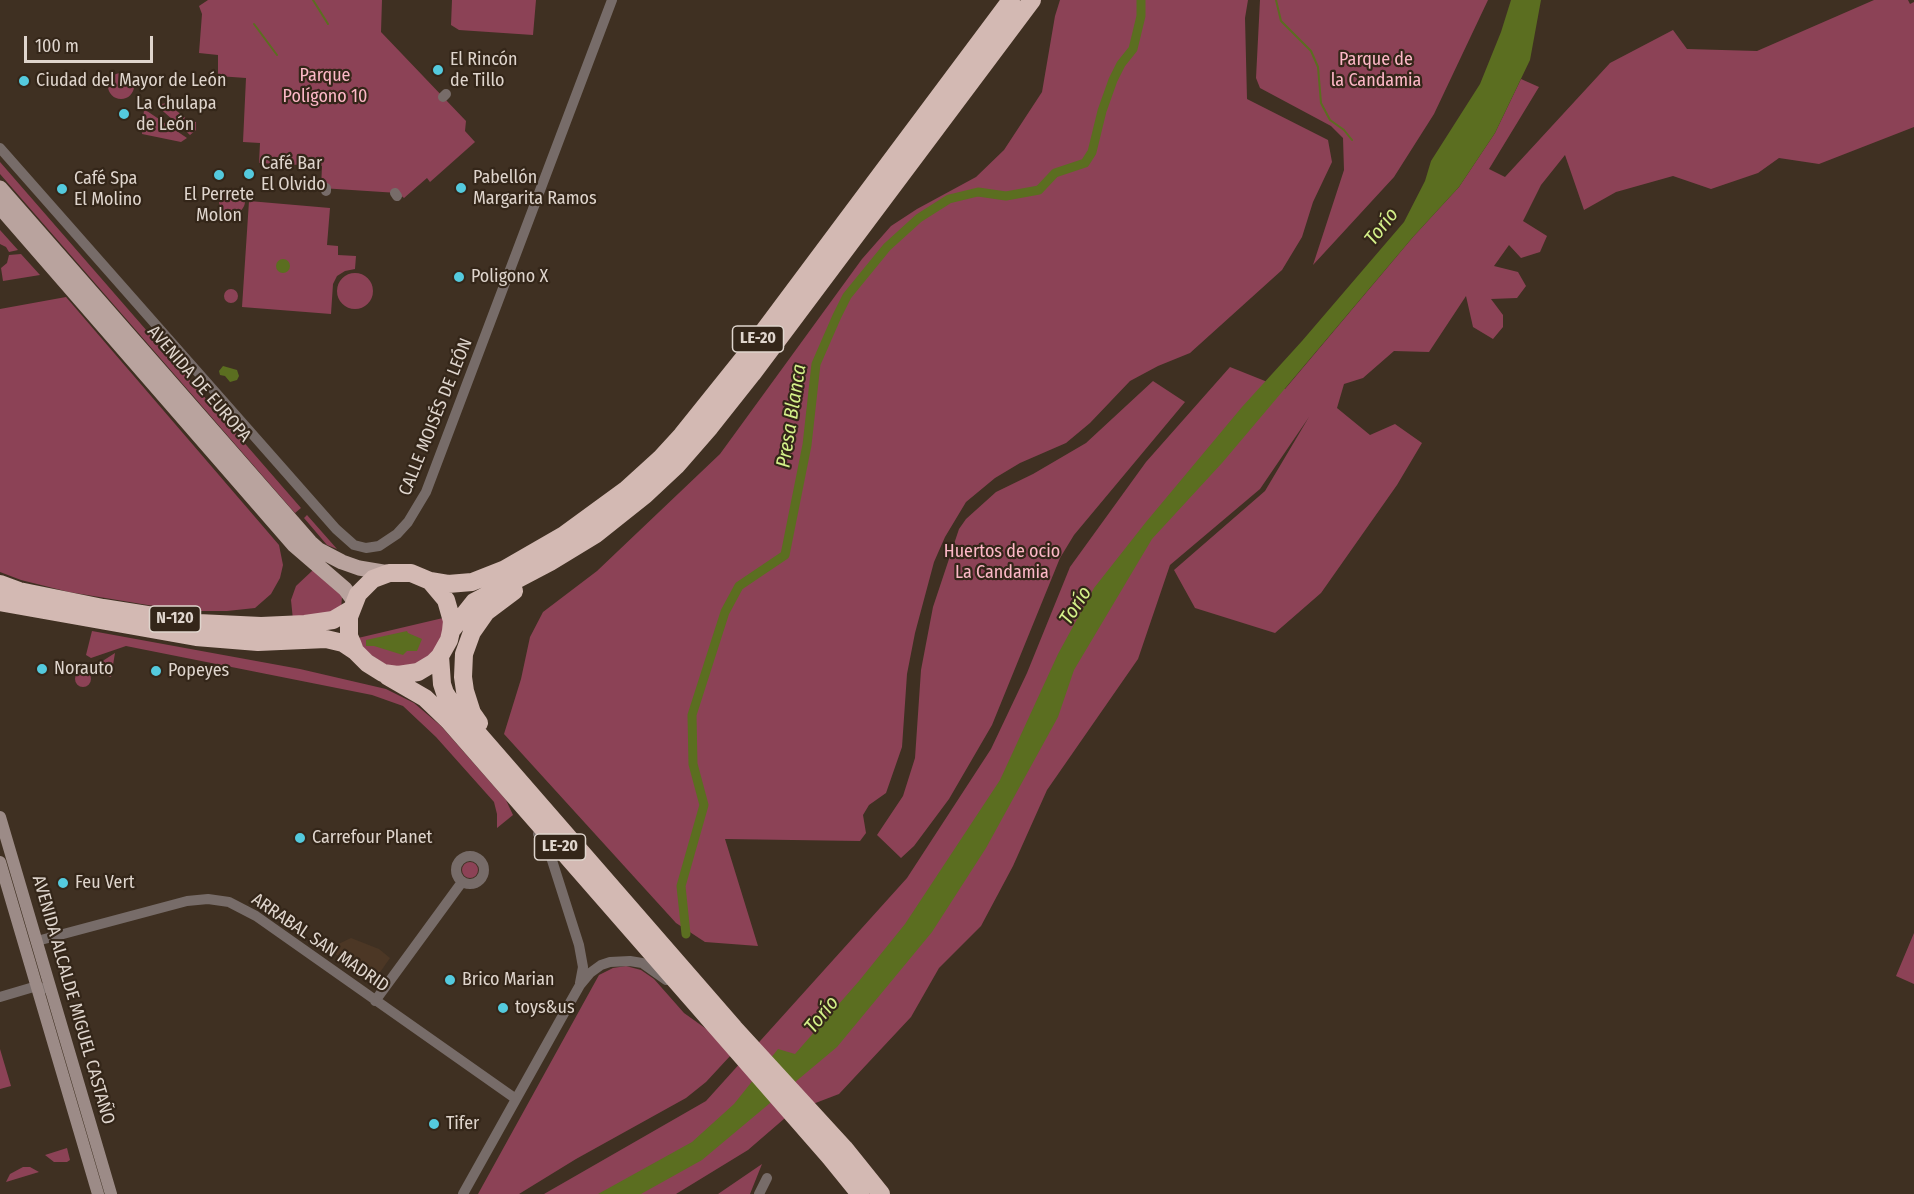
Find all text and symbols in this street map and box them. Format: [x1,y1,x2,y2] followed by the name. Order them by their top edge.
[27,24,156,62] scale bar
[35,35,79,57] text: 100 m
[450,49,517,92] place label: El Rincón de Tillo
[1331,49,1421,92] park label: Parque de la Candamia
[431,63,445,77] marker: El Rincón de Tillo
[283,65,367,107] park label: Parque Polígono 10
[36,70,226,92] place label: Ciudad del Mayor de León
[17,74,31,88] marker: Ciudad del Mayor de León
[136,93,216,136] place label: La Chulapa de León
[117,107,131,121] marker: La Chulapa de León
[261,153,326,195] place label: Café Bar El Olvido
[242,167,256,181] marker: Café Bar El Olvido
[473,167,597,210] place label: Pabellón Margarita Ramos
[74,168,142,210] place label: Café Spa El Molino
[212,168,226,182] marker: El Perrete Molon
[454,181,468,195] marker: Pabellón Margarita Ramos
[55,182,69,196] marker: Café Spa El Molino
[184,184,254,226] place label: El Perrete Molon
[1360,203,1404,251] water label: Torío
[471,266,548,288] place label: Poligono X
[452,270,466,284] marker: Poligono X
[143,321,255,447] street label: AVENIDA DE EUROPA
[732,326,783,352] road number: LE-20
[395,335,477,499] street label: CALLE MOISÉS DE LEÓN
[772,362,812,470] water label: Presa Blanca
[944,541,1060,584] park label: Huertos de ocio La Candamia
[1055,582,1097,630] water label: Torío
[150,606,201,632] road number: N-120
[54,658,113,680] place label: Norauto
[168,660,229,682] place label: Popeyes
[35,662,49,676] marker: Norauto
[149,664,163,678] marker: Popeyes
[312,827,432,849] place label: Carrefour Planet
[293,831,307,845] marker: Carrefour Planet
[534,834,586,860] road number: LE-20
[75,872,135,894] place label: Feu Vert
[27,873,119,1127] street label: AVENIDA ALCALDE MIGUEL CASTAÑO
[56,876,70,890] marker: Feu Vert
[247,889,393,997] street label: ARRABAL SAN MADRID
[462,969,554,991] place label: Brico Marian
[443,973,457,987] marker: Brico Marian
[800,991,844,1039] water label: Torío
[515,997,575,1019] place label: toys&us
[496,1001,510,1015] marker: toys&us
[446,1113,479,1135] place label: Tifer
[427,1117,441,1131] marker: Tifer

